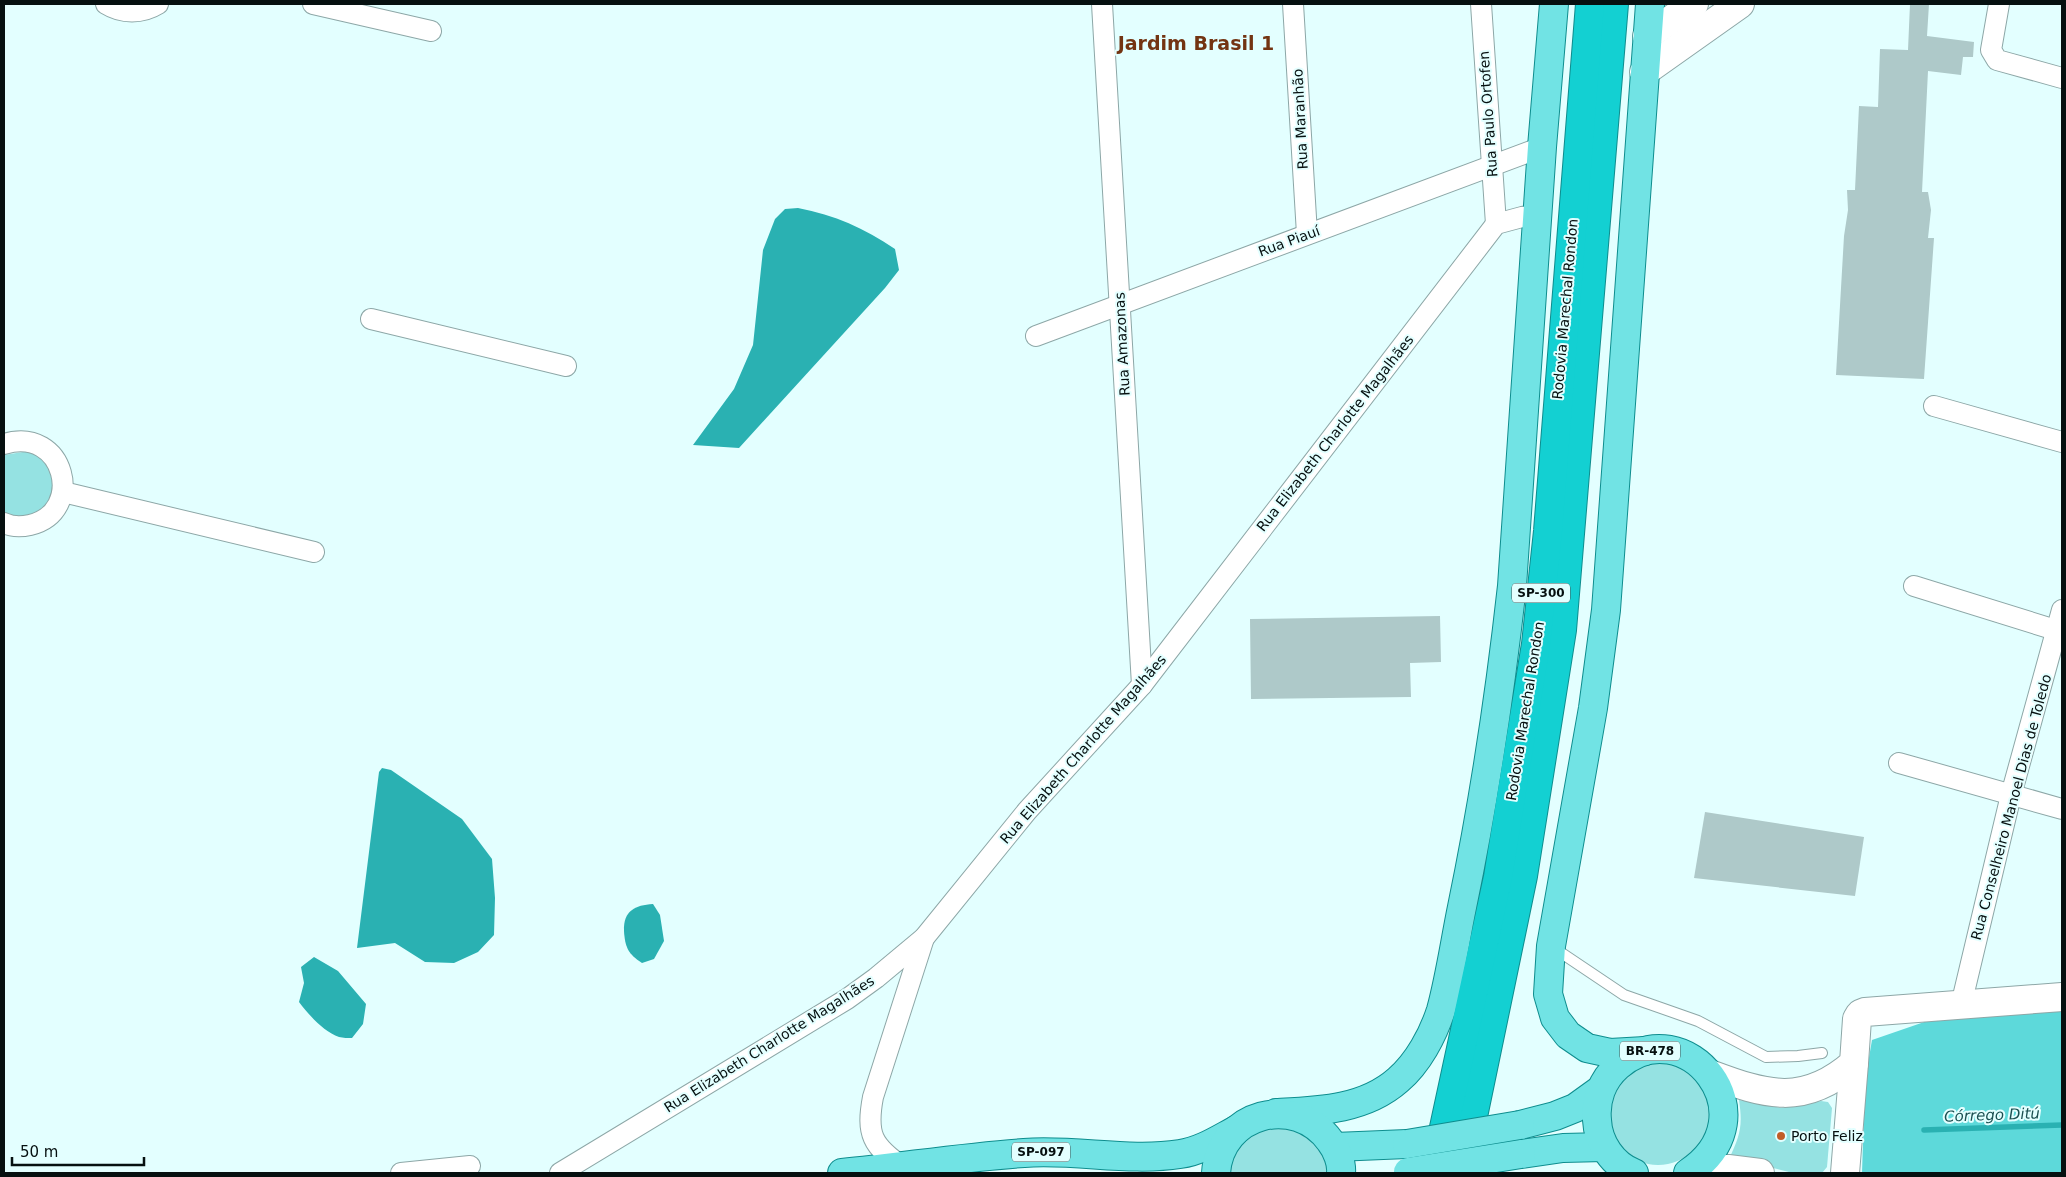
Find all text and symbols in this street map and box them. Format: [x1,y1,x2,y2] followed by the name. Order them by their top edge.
[1116,32,1274,54] district label: Jardim Brasil 1
[1476,50,1500,178] street label: Rua Paulo Ortofen
[1289,68,1311,170] street label: Rua Maranhão
[1549,218,1581,400] street label: Rodovia Marechal Rondon
[1256,222,1323,260] street label: Rua Piauí
[1111,292,1133,396] street label: Rua Amazonas
[1253,332,1417,534] street label: Rua Elizabeth Charlotte Magalhães
[1512,584,1570,602] road number: SP-300
[1503,620,1547,802] street label: Rodovia Marechal Rondon
[997,651,1169,847] street label: Rua Elizabeth Charlotte Magalhães
[1968,672,2054,942] street label: Rua Conselheiro Manoel Dias de Toledo
[661,972,877,1116] street label: Rua Elizabeth Charlotte Magalhães
[1620,1042,1680,1060] road number: BR-478
[1944,1104,2040,1126] water label: Córrego Ditú
[1791,1128,1863,1144] place label: Porto Feliz
[1775,1130,1787,1142] marker: Porto Feliz
[12,1134,145,1166] scale bar
[1012,1142,1070,1162] road number: SP-097
[20,1143,58,1161] text: 50 m

